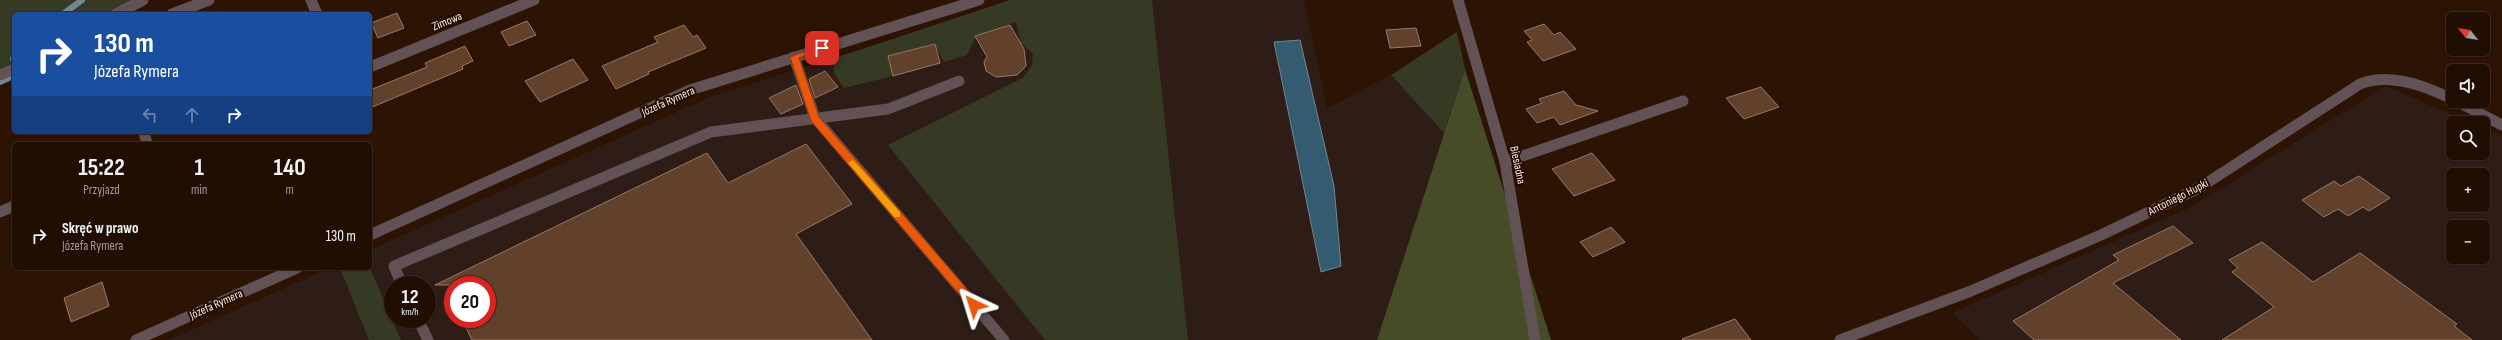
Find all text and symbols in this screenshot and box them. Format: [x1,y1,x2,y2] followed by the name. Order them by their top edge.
[430,9,465,34] street label: Zimowa
[2446,12,2490,56] north arrow
[2446,12,2490,264] map controls
[94,27,154,60] text: 130 m
[28,28,80,80] icon: right
[805,31,839,65] pin
[811,37,833,59] icon: arrive
[94,61,179,82] text: Józefa Rymera
[2446,64,2490,108] button: sound
[638,83,697,120] street label: Józefa Rymera
[139,104,161,126] icon: left
[181,104,203,126] icon: ahead
[223,104,245,126] icon: right
[2446,116,2490,160] button: search
[1506,145,1529,186] street label: Biesiadna
[78,153,125,182] text: 15:22
[194,153,204,182] text: 1
[274,153,306,182] text: 140
[2446,168,2490,212] button: +
[2145,176,2211,220] street label: Antoniego Hupki
[83,182,120,198] text: Przyjazd
[191,182,207,198] text: min
[285,182,294,198] text: m
[62,219,139,238] text: Skręć w prawo
[2446,220,2490,264] button: −
[28,225,50,247] icon: right
[326,227,356,246] text: 130 m
[62,238,123,254] text: Józefa Rymera
[444,276,496,328] speed limit sign: 20
[953,284,995,326] position arrow
[402,285,418,309] text: 12
[186,286,245,323] street label: Józefa Rymera
[401,306,419,318] text: km/h

